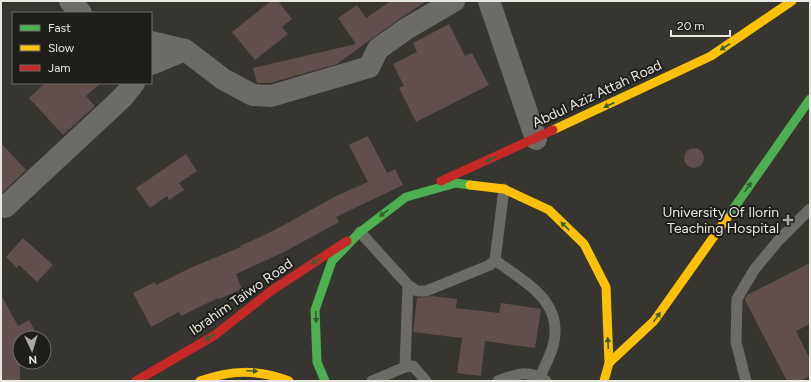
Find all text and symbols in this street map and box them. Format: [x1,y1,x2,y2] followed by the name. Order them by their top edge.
[12,12,152,84] legend
[671,12,730,38] scale bar
[677,19,705,33] text: 20 m
[48,21,71,35] text: Fast
[48,41,75,55] text: Slow
[719,43,731,50] one-way arrow
[530,57,664,131] street label: Abdul Aziz Attah Road
[48,61,71,75] text: Jam
[603,102,614,108] one-way arrow
[485,156,496,162] one-way arrow
[744,182,752,193] one-way arrow
[662,204,779,237] place label: University Of Ilorin Teaching Hospital
[379,209,390,218] one-way arrow
[782,214,794,226] marker: University Of Ilorin Teaching Hospital
[560,221,570,231] one-way arrow
[186,255,296,339] street label: Ibrahim Taiwo Road
[310,258,321,265] one-way arrow
[312,311,319,323] one-way arrow
[653,311,661,322] one-way arrow
[12,330,52,370] north arrow
[204,334,216,341] one-way arrow
[605,337,612,349] one-way arrow
[28,353,37,366] text: N
[246,367,258,374] one-way arrow

